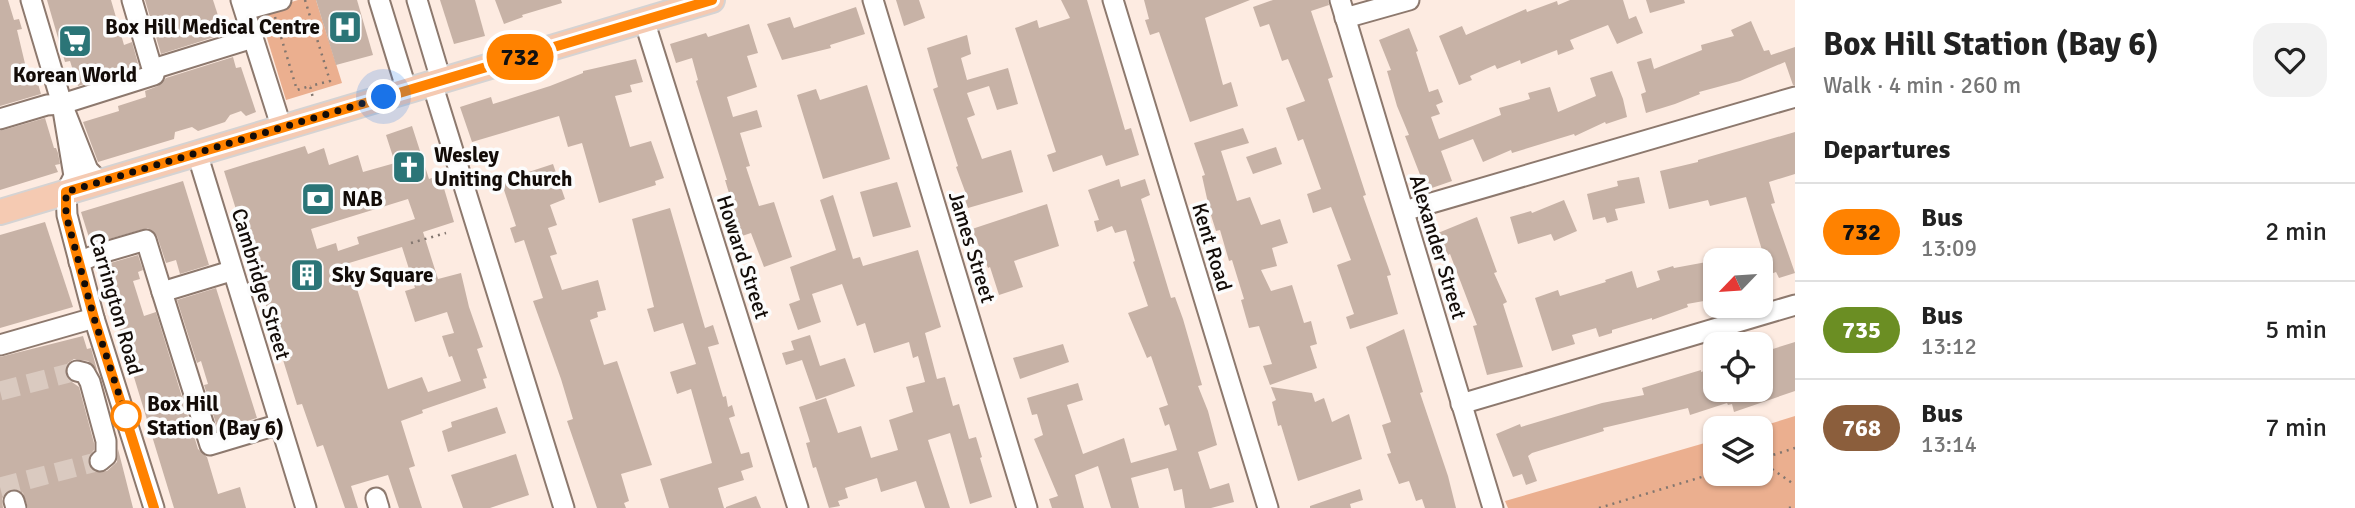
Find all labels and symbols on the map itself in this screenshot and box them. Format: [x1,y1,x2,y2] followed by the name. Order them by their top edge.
[326,8,364,46] hospital icon: Box Hill Medical Centre
[105,14,320,40] place label: Box Hill Medical Centre
[56,22,94,60] supermarket icon: Korean World
[480,34,560,80] line badge: 732
[13,62,137,88] place label: Korean World
[366,79,401,114] your location
[434,142,572,192] place label: Wesley Uniting Church
[390,148,428,186] church icon: Wesley Uniting Church
[1404,172,1472,322] street label: Alexander Street
[299,180,337,218] bank icon: NAB
[342,186,383,212] place label: NAB
[943,188,1001,306] street label: James Street
[711,192,775,322] street label: Howard Street
[1186,200,1238,294] street label: Kent Road
[226,205,296,363] street label: Cambridge Street
[83,230,149,378] street label: Carrington Road
[1703,248,1773,318] north arrow
[288,256,326,294] building icon: Sky Square
[332,262,434,288] place label: Sky Square
[147,391,284,441] place label: Box Hill Station (Bay 6)
[111,401,141,431] marker: Box Hill Station (Bay 6)

